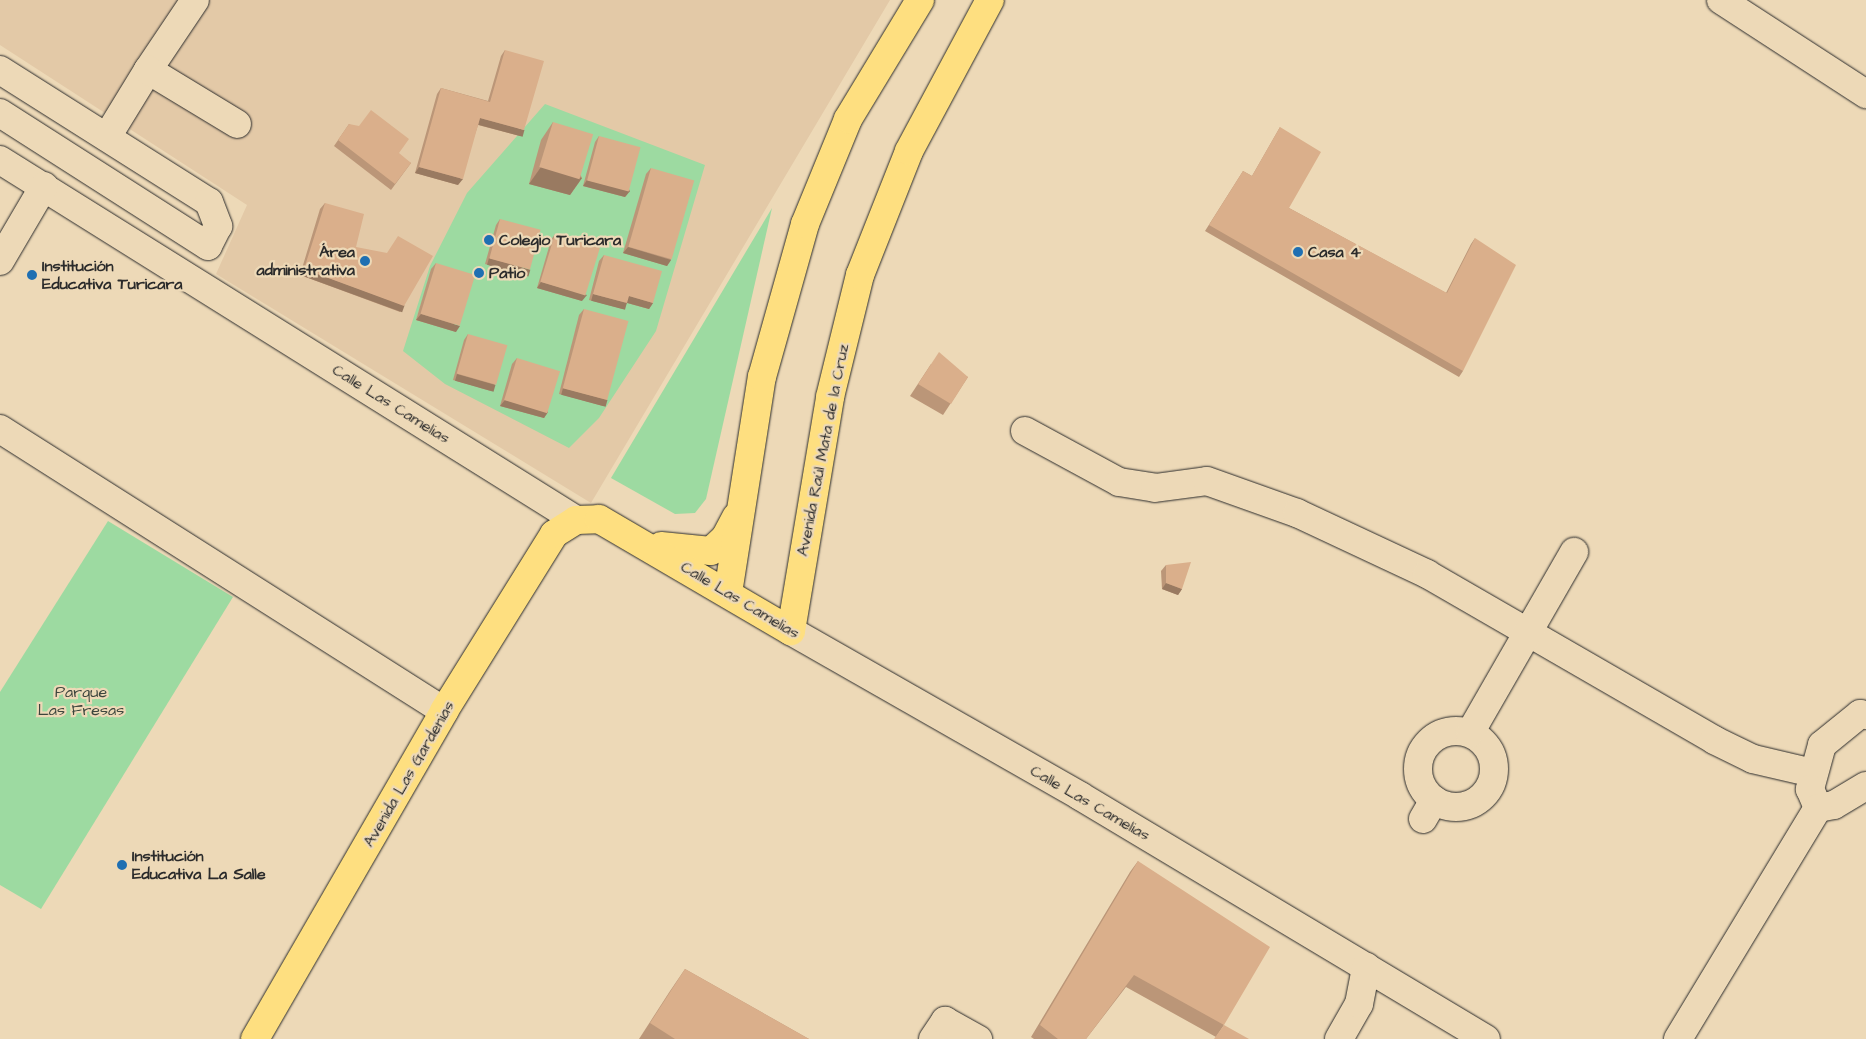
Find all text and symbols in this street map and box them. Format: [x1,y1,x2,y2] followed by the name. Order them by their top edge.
[499,230,621,250] place label: Colegio Turicara
[483,234,495,246] marker: Colegio Turicara
[257,242,355,280] place label: Área administrativa
[1308,242,1361,262] place label: Casa 4
[1292,246,1304,258] marker: Casa 4
[359,255,371,267] marker: Área administrativa
[42,256,182,294] place label: Institución Educativa Turicara
[489,263,525,283] place label: Patio
[473,267,485,279] marker: Patio
[26,269,38,281] marker: Institución Educativa Turicara
[793,342,853,558] street label: Avenida Raúl Mata de la Cruz
[329,360,453,448] street label: Calle Las Camelias
[677,557,803,643] street label: Calle Las Camelias
[38,682,124,720] park label: Parque Las Fresas
[359,698,459,850] street label: Avenida Las Gardenias
[1027,761,1153,845] street label: Calle Las Camelias
[132,846,266,884] place label: Institución Educativa La Salle
[116,859,128,871] marker: Institución Educativa La Salle

